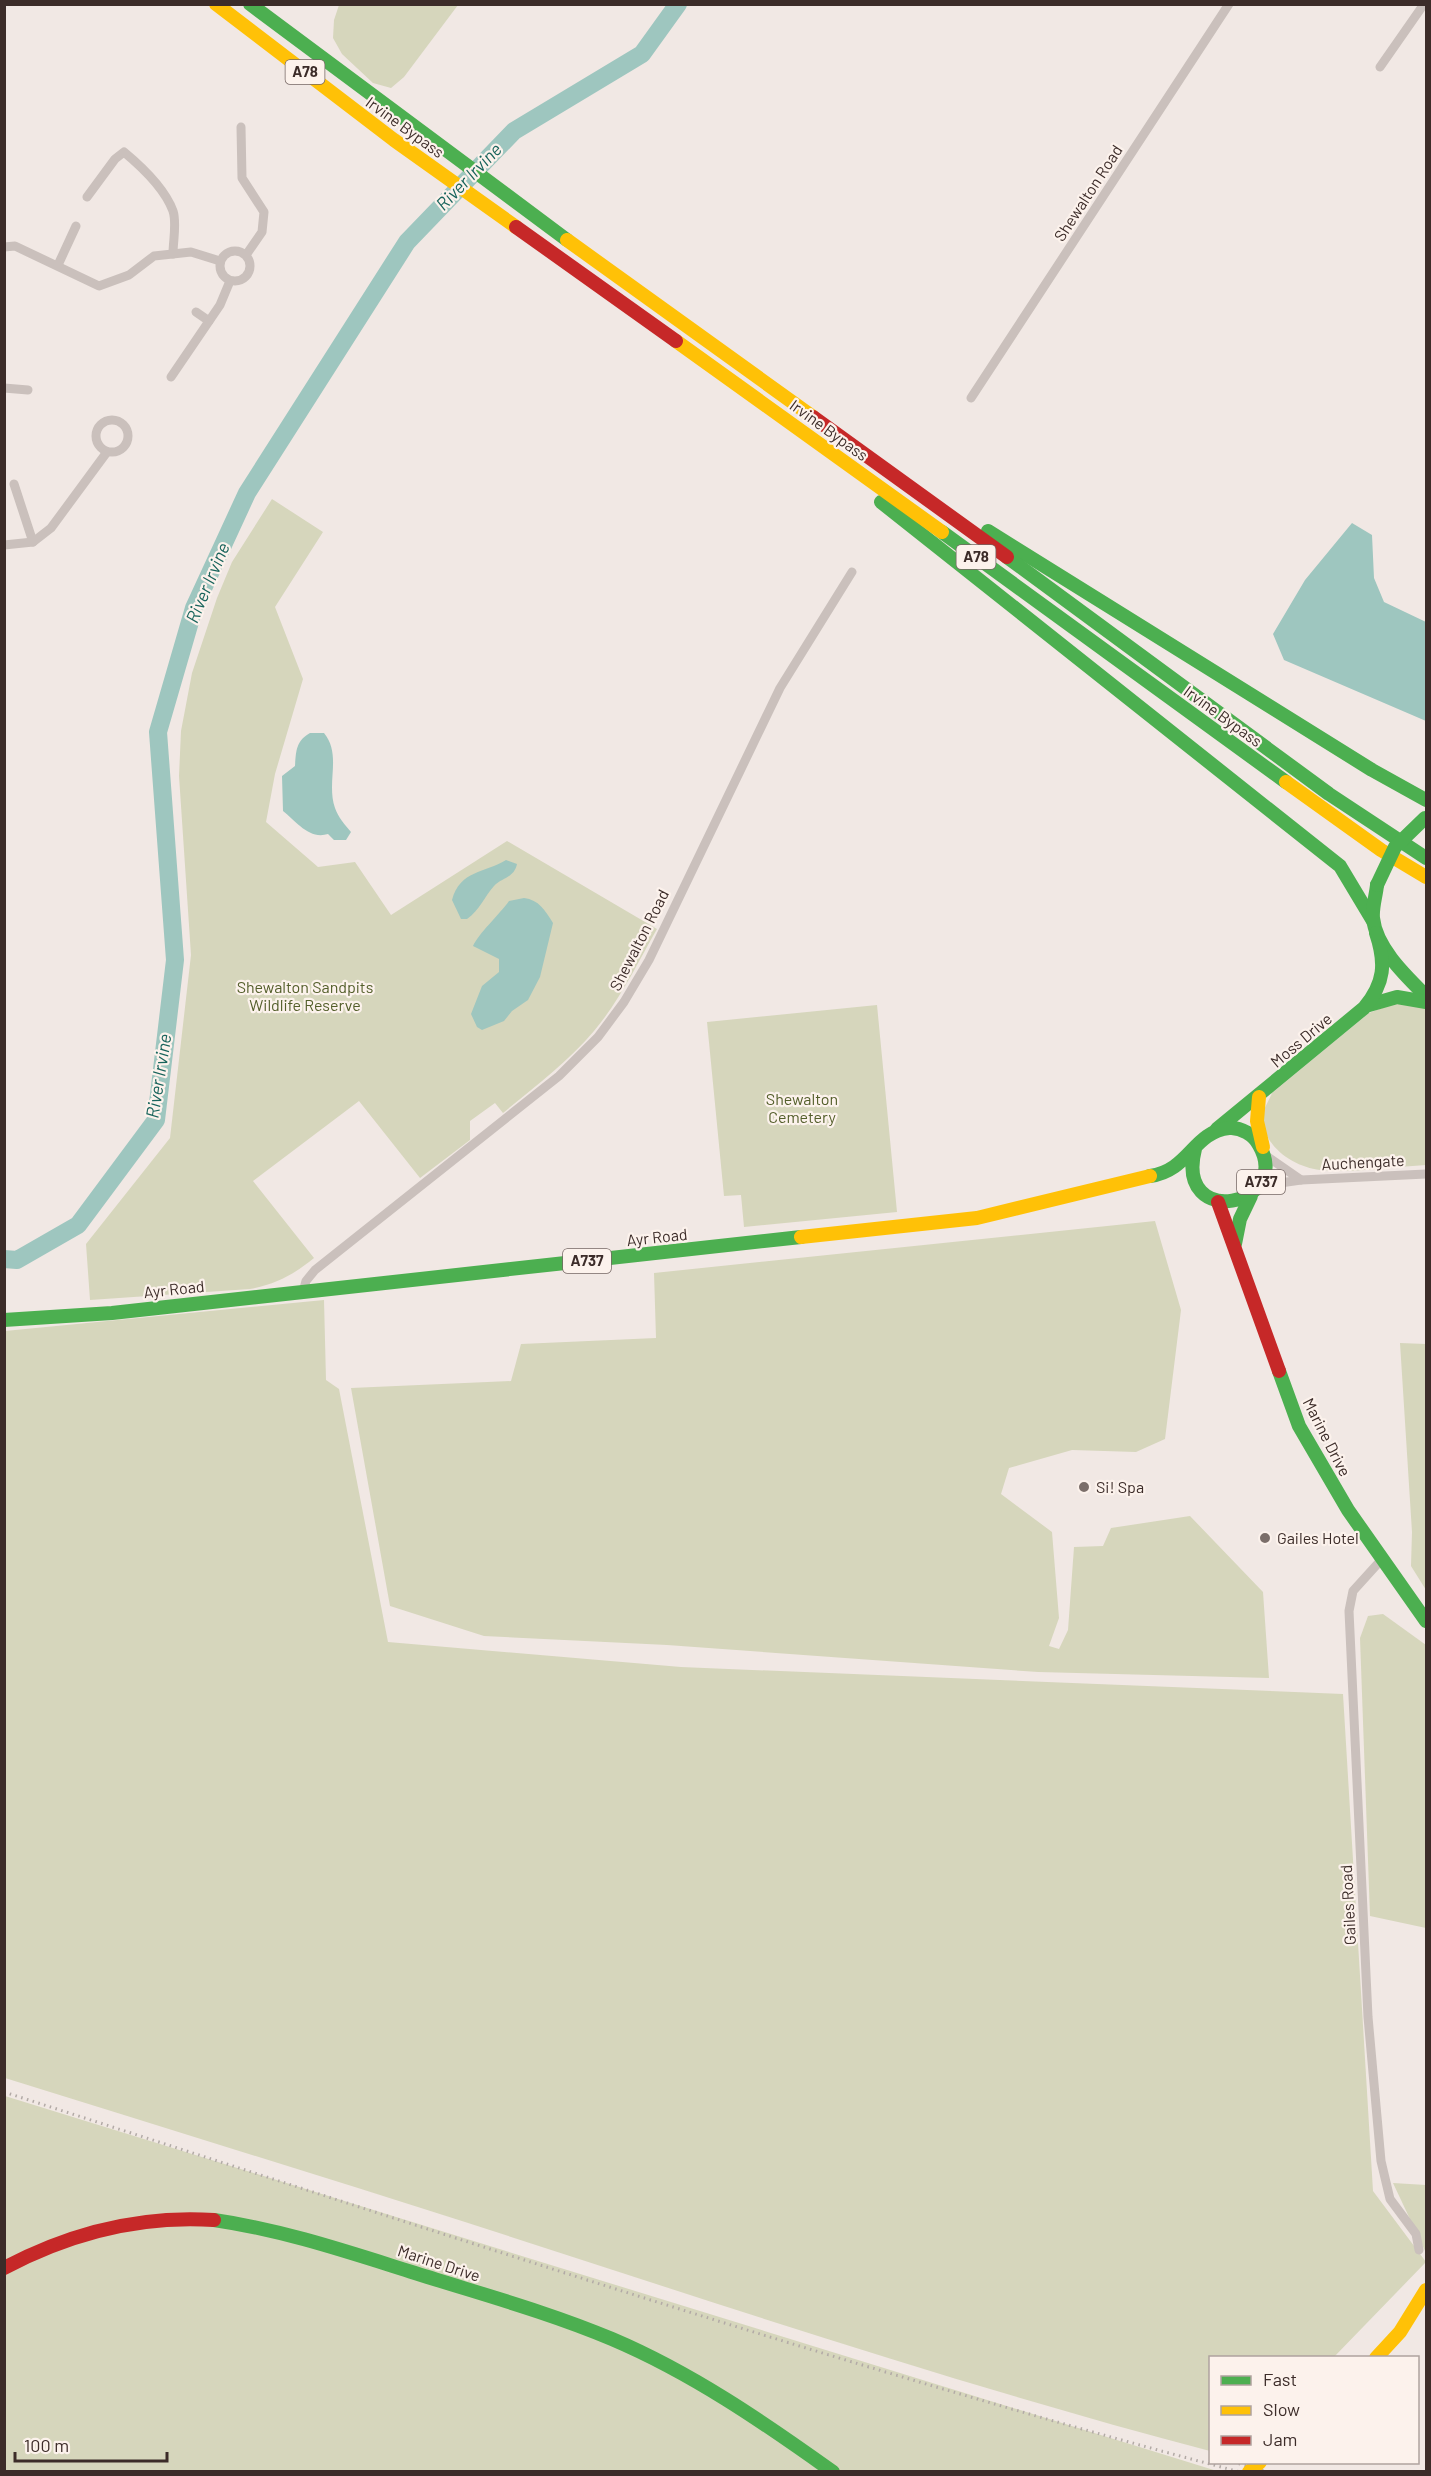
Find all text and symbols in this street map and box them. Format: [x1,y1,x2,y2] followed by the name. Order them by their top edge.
[286,60,324,84] road number: A78
[363,92,448,161] street label: Irvine Bypass
[431,138,506,215] water label: River Irvine
[1049,141,1126,244] street label: Shewalton Road
[787,395,872,464] street label: Irvine Bypass
[180,539,234,626] water label: River Irvine
[956,545,996,569] road number: A78
[1181,681,1266,750] street label: Irvine Bypass
[605,886,672,993] street label: Shewalton Road
[237,977,373,1014] park label: Shewalton Sandpits Wildlife Reserve
[1266,1009,1335,1071] street label: Moss Drive
[140,1032,176,1120] water label: River Irvine
[766,1089,838,1126] park label: Shewalton Cemetery
[1321,1150,1405,1173] street label: Auchengate
[1237,1170,1285,1194] road number: A737
[626,1224,688,1249] street label: Ayr Road
[563,1249,611,1273] road number: A737
[143,1276,205,1301] street label: Ayr Road
[1300,1394,1355,1479] street label: Marine Drive
[1096,1477,1144,1496] place label: Si! Spa
[1077,1480,1091,1494] marker: Si! Spa
[1277,1528,1359,1547] place label: Gailes Hotel
[1258,1531,1272,1545] marker: Gailes Hotel
[1336,1864,1359,1946] street label: Gailes Road
[396,2240,483,2285] street label: Marine Drive
[1209,2356,1419,2464] legend
[1263,2368,1297,2390] text: Fast
[1263,2398,1300,2420] text: Slow
[15,2425,166,2463] scale bar
[1263,2428,1297,2450] text: Jam
[24,2434,69,2456] text: 100 m

